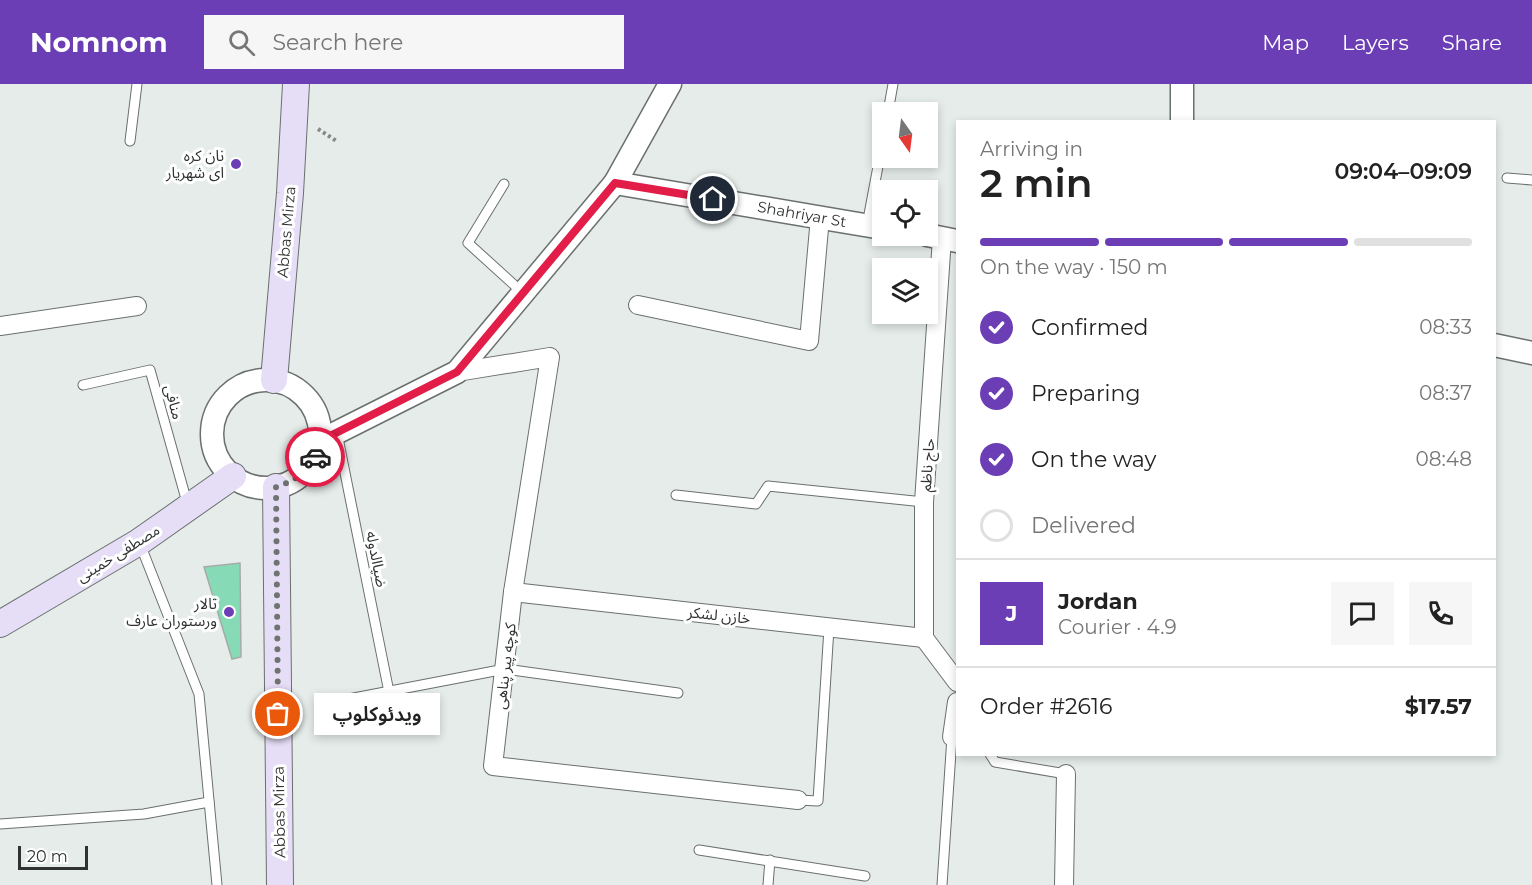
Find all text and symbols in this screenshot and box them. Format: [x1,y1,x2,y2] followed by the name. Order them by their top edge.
[204,15,624,69] search box
[30,25,168,59] text: Nomnom
[225,26,258,59] icon: search
[273,29,403,56] text: Search here
[1262,30,1309,55] text: Map
[1342,30,1409,55] text: Layers
[1442,30,1502,55] text: Share
[872,102,938,168] north arrow
[872,102,938,324] map controls
[980,137,1083,161] text: Arriving in
[165,146,224,182] place label: نان کره ای شهریار
[229,157,243,171] marker: نان کره ای شهریار
[1334,158,1472,185] text: 09:04–09:09
[980,159,1093,207] text: 2 min
[687,173,738,224] pin
[872,180,938,246] button: locate
[696,182,729,215] icon: home
[273,185,299,279] street label: Abbas Mirza
[756,197,848,231] street label: Shahriyar St
[980,255,1168,279] text: On the way · 150 m
[872,258,938,324] button: layers
[980,311,1013,344] icon: check
[1031,314,1148,341] text: Confirmed
[1419,315,1472,339] text: 08:33
[980,377,1013,410] icon: check
[1031,380,1140,407] text: Preparing
[1419,381,1472,405] text: 08:37
[160,383,188,421] street label: منافی
[285,427,345,487] courier
[916,437,941,493] street label: حاج ناظم
[299,441,332,474] icon: car
[980,443,1013,476] icon: check
[1031,446,1156,473] text: On the way
[1416,447,1472,471] text: 08:48
[1031,512,1136,539] text: Delivered
[73,520,163,586] street label: مصطفی خمینی
[362,529,392,589] street label: ضیاالدوله
[1331,582,1394,645] button: chat
[1409,582,1472,645] button: phone
[1058,588,1138,615] text: Jordan
[126,594,217,630] place label: تالار ورستوران عارف
[1006,600,1017,627] text: J
[686,602,752,628] street label: خازن لشکر
[222,605,236,619] marker: تالار ورستوران عارف
[1058,615,1177,639] text: Courier · 4.9
[490,621,521,710] street label: کوچه پیر پناهی
[252,688,303,739] pin
[314,693,440,735] callout: ویدئوکلوپ
[980,693,1112,720] text: Order #2616
[1405,693,1472,720] text: $17.57
[261,697,294,730] icon: bag
[332,702,422,726] text: ویدئوکلوپ
[269,766,289,858] street label: Abbas Mirza
[18,843,88,870] scale bar
[27,847,68,866] text: 20 m

